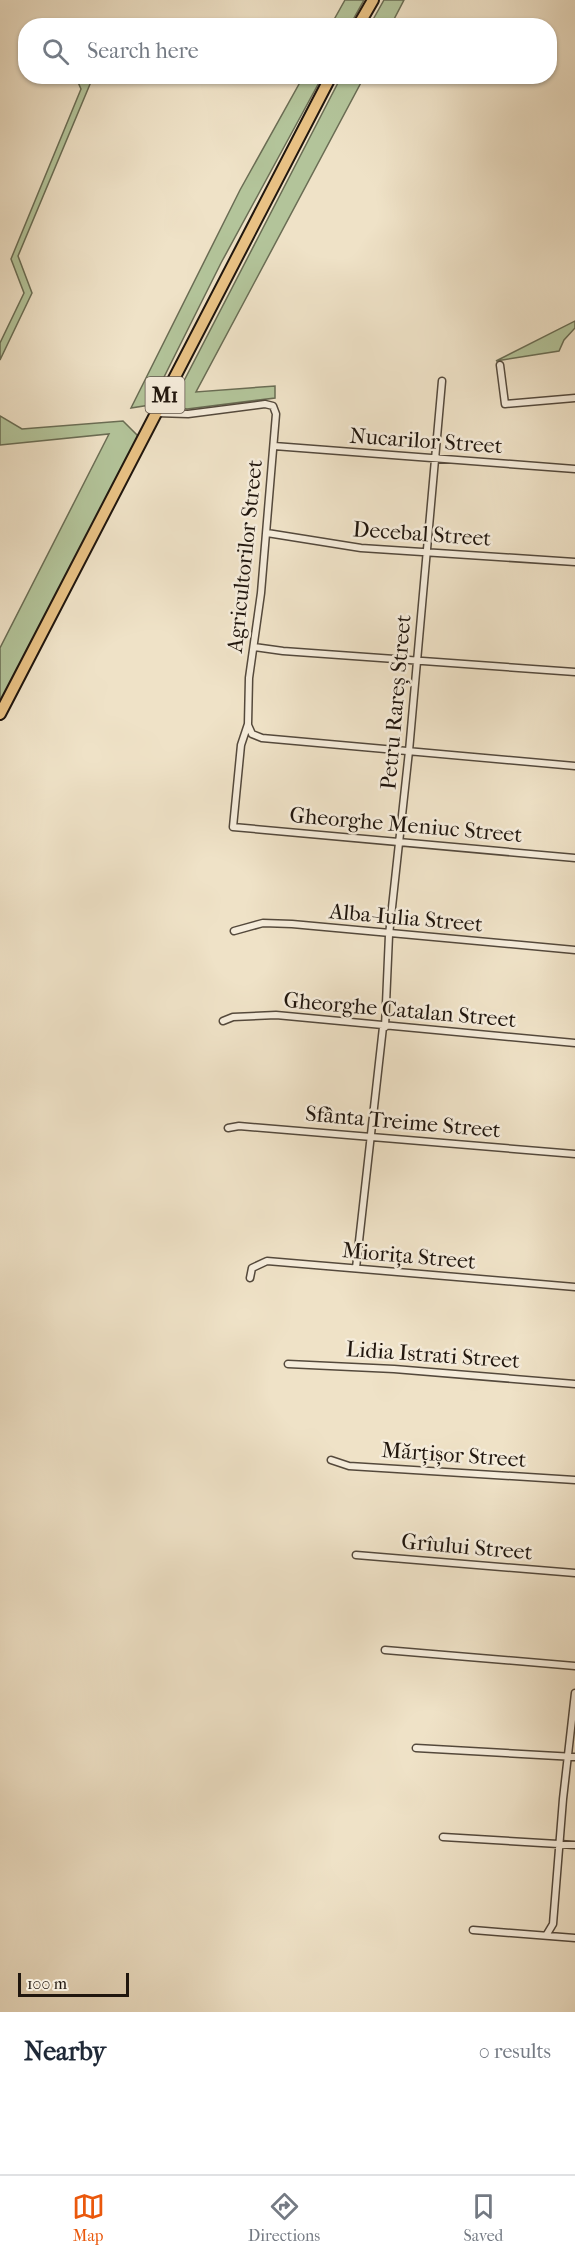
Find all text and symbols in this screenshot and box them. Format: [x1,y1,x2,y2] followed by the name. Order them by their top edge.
[18,18,557,84] search box
[39,35,72,68] icon: search
[87,38,199,64] text: Search here
[146,377,184,413] road number: M1
[348,423,504,459] street label: Nucarilor Street
[222,458,268,655] street label: Agricultorilor Street
[352,516,492,552] street label: Decebal Street
[375,613,417,791] street label: Petru Rareș Street
[289,802,523,848] street label: Gheorghe Meniuc Street
[327,898,484,938] street label: Alba-Iulia Street
[283,987,517,1033] street label: Gheorghe Catalan Street
[304,1101,502,1143] street label: Sfânta Treime Street
[341,1237,477,1275] street label: Miorița Street
[345,1336,521,1374] street label: Lidia Istrati Street
[381,1437,527,1473] street label: Mărțișor Street
[400,1528,534,1566] street label: Grîului Street
[18,1970,129,1998] scale bar
[27,1974,67,1993] text: 100 m
[24,2036,106,2067] text: Nearby
[479,2040,551,2063] text: 0 results
[72,2190,105,2245] tab: Map
[248,2190,320,2245] tab: Directions
[464,2190,503,2245] tab: Saved

